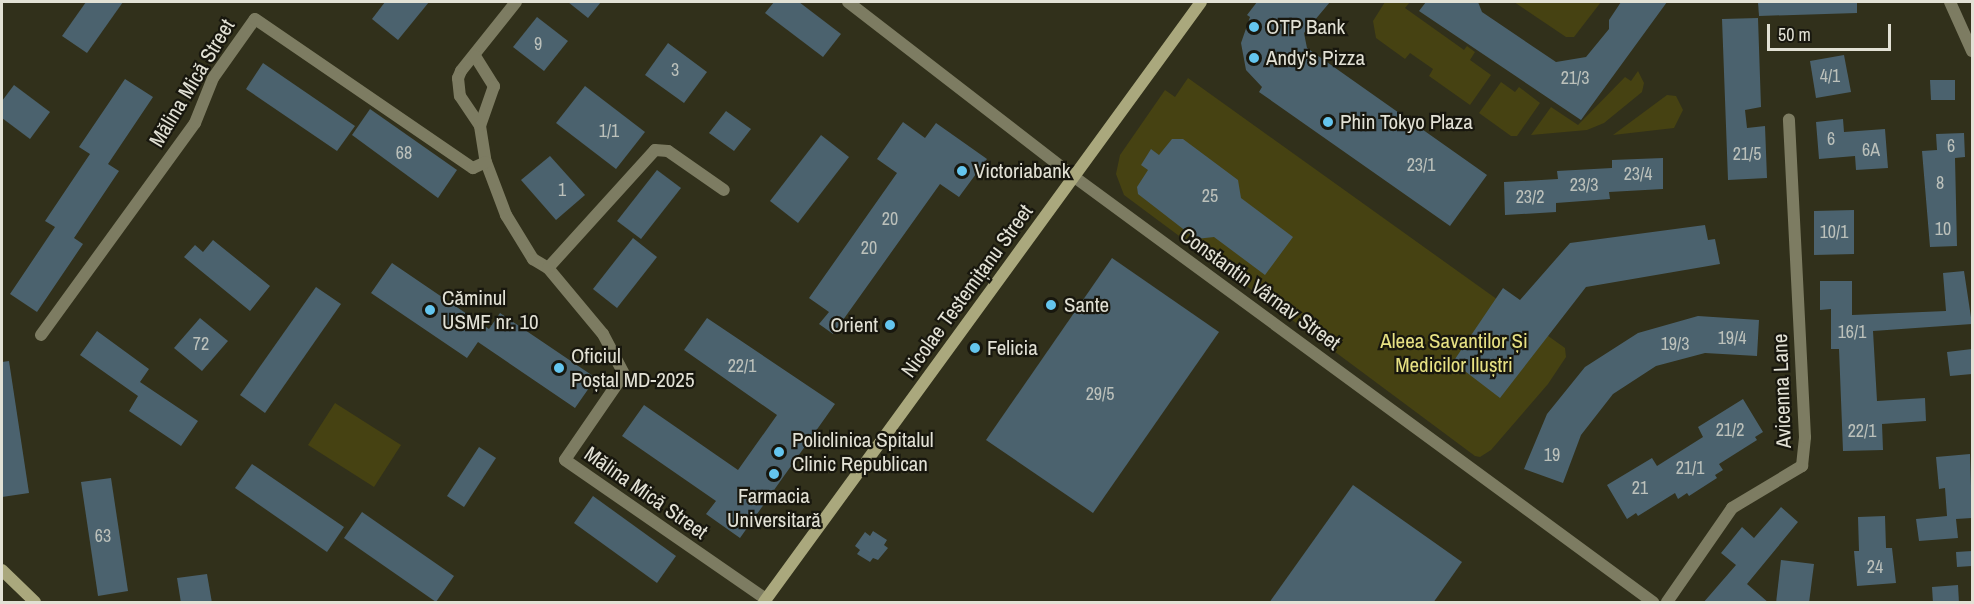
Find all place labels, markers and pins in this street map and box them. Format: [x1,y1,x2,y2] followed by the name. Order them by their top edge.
[1266,14,1345,40] place label: OTP Bank
[1247,20,1261,34] marker: OTP Bank
[1266,45,1365,71] place label: Andy's Pizza
[1247,51,1261,65] marker: Andy's Pizza
[1340,109,1473,135] place label: Phin Tokyo Plaza
[1321,115,1335,129] marker: Phin Tokyo Plaza
[974,158,1070,184] place label: Victoriabank
[955,164,969,178] marker: Victoriabank
[442,285,539,335] place label: Căminul USMF nr. 10
[1064,292,1109,318] place label: Sante
[1042,296,1060,314] marker: Sante
[423,303,437,317] marker: Căminul USMF nr. 10
[830,312,878,338] place label: Orient
[883,318,897,332] marker: Orient
[987,335,1038,361] place label: Felicia
[968,341,982,355] marker: Felicia
[571,343,694,393] place label: Oficiul Poștal MD-2025
[552,361,566,375] marker: Oficiul Poștal MD-2025
[792,427,934,477] place label: Policlinica Spitalul Clinic Republican
[770,443,788,461] marker: Policlinica Spitalul Clinic Republican
[767,467,781,481] marker: Farmacia Universitară
[727,483,821,533] place label: Farmacia Universitară

